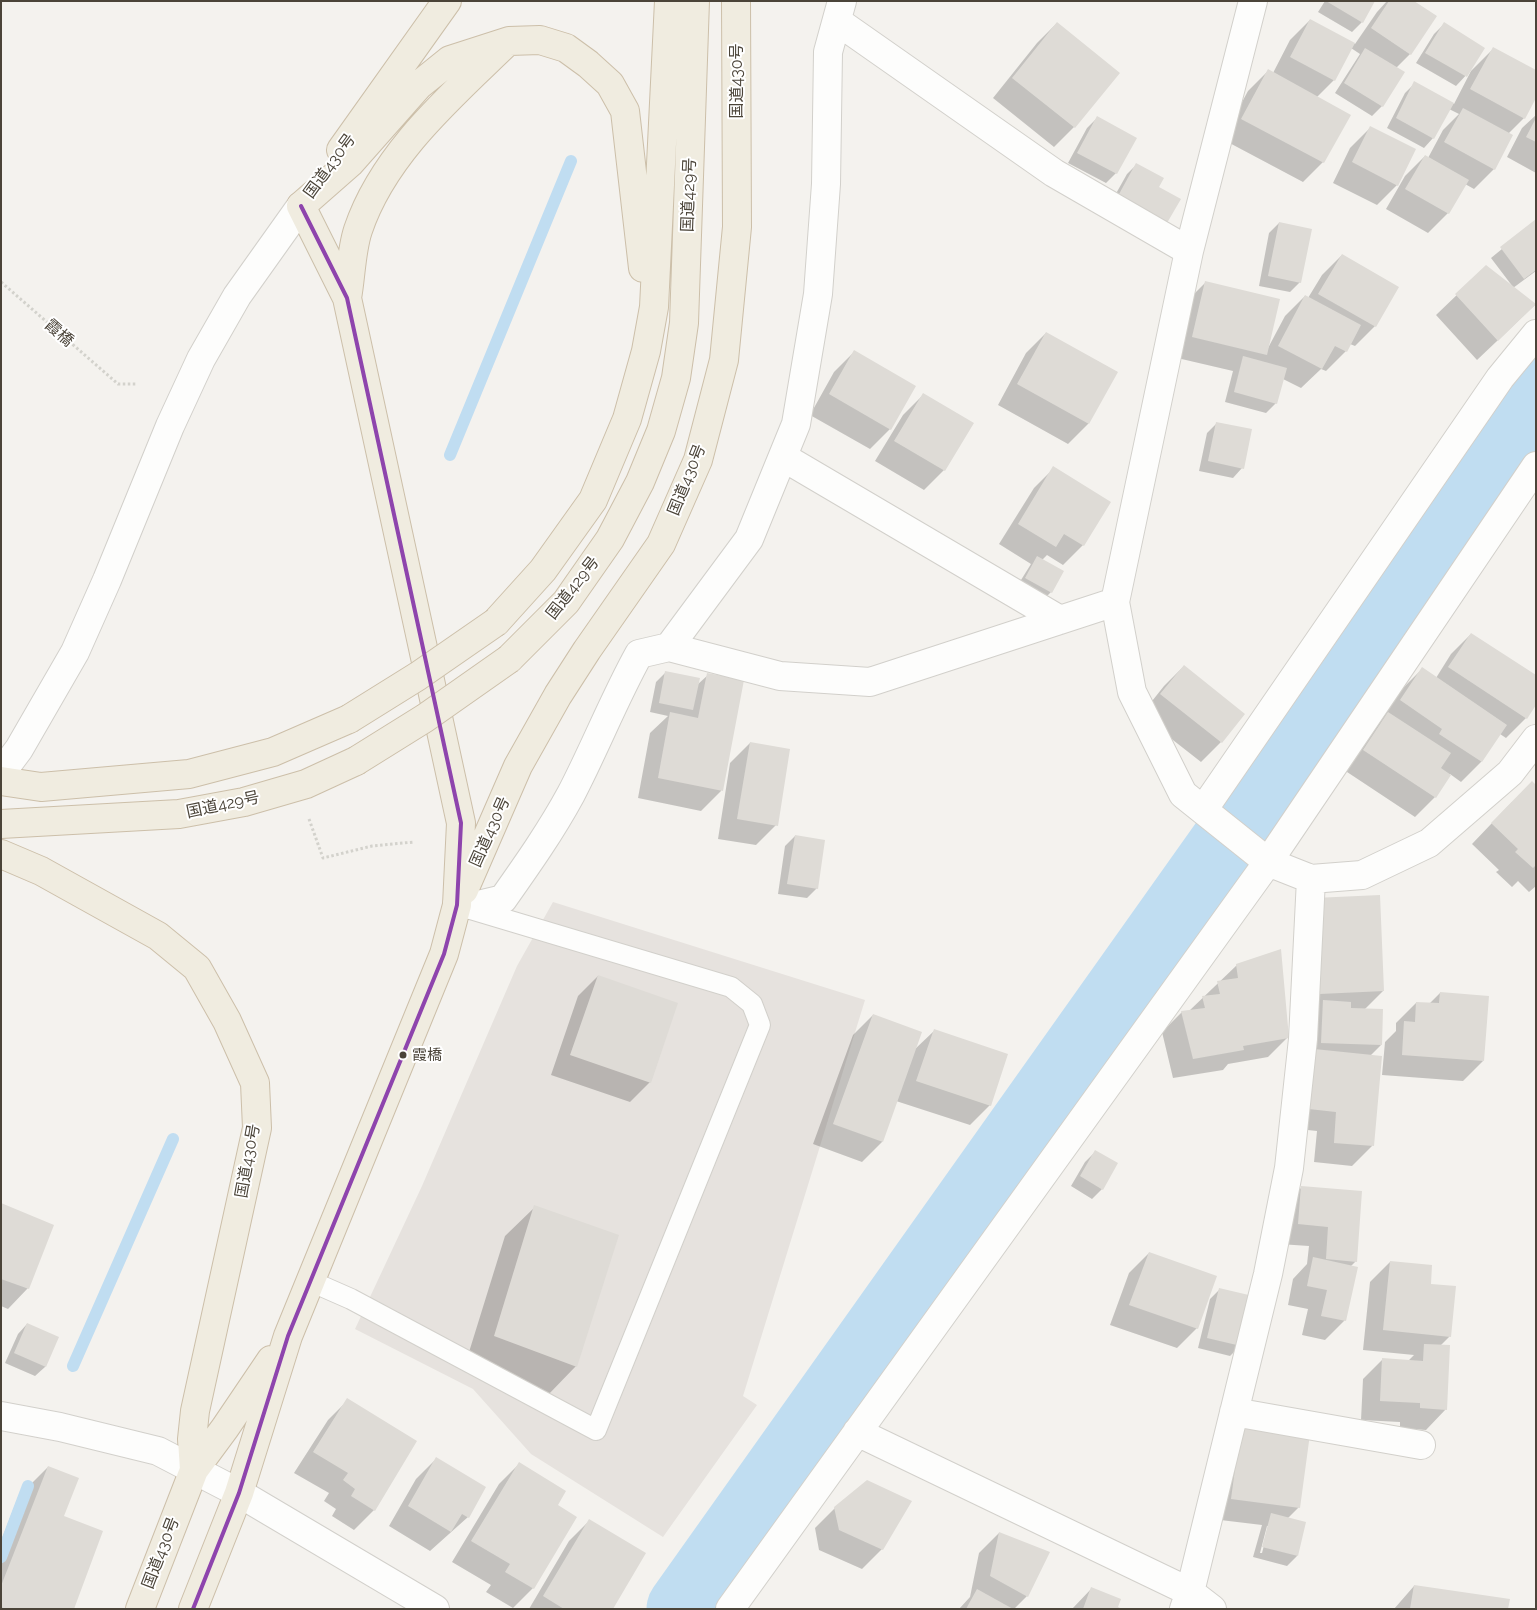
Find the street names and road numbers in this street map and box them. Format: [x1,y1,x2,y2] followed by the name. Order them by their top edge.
[727,43,747,119] street label: 国道430号
[300,130,360,202] street label: 国道430号
[678,157,700,233] street label: 国道429号
[41,315,77,351] street label: 霞橋
[664,442,710,518] street label: 国道430号
[543,553,603,623] street label: 国道429号
[185,788,261,822] street label: 国道429号
[466,794,514,870] street label: 国道430号
[232,1122,264,1200] street label: 国道430号
[139,1515,183,1591] street label: 国道430号

